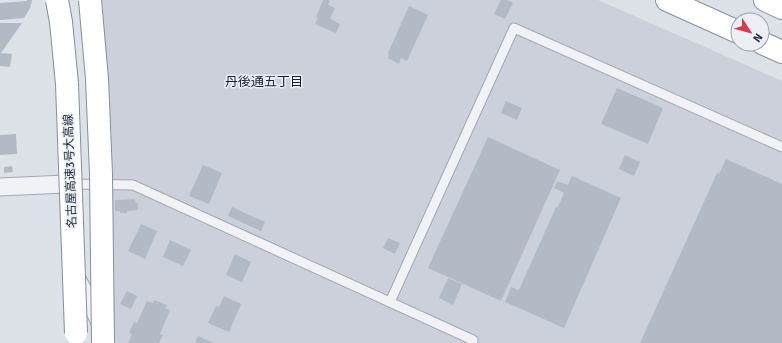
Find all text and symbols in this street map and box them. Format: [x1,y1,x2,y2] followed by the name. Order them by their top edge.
[730,12,770,52] north arrow
[750,31,765,45] text: N
[225,74,303,90] district label: 丹後通五丁目
[61,114,80,228] street label: 名古屋高速3号大高線

